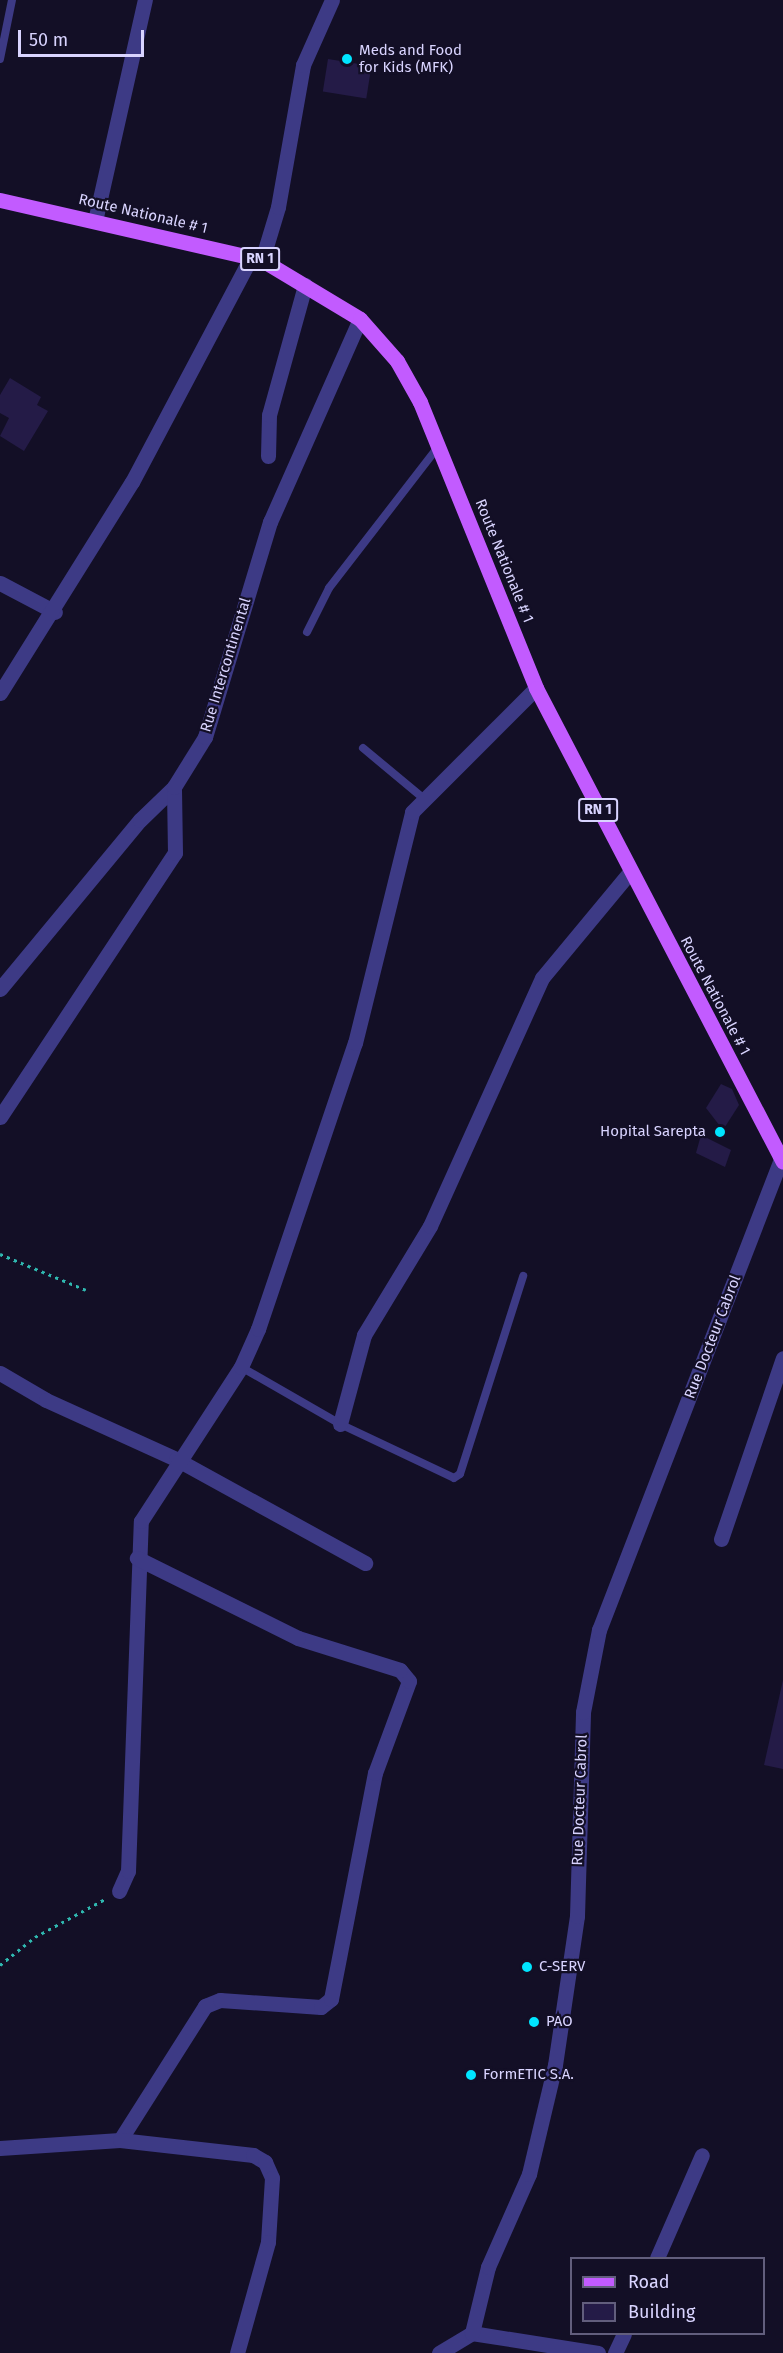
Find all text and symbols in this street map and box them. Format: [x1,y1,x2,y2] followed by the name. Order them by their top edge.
[21,18,147,56] scale bar
[29,29,68,51] text: 50 m
[359,41,462,76] place label: Meds and Food for Kids (MFK)
[340,52,354,66] marker: Meds and Food for Kids (MFK)
[77,190,209,238] street label: Route Nationale # 1
[239,248,281,270] road number: RN 1
[471,496,537,626] street label: Route Nationale # 1
[197,596,255,734] street label: Rue Intercontinental
[577,799,619,821] road number: RN 1
[676,934,754,1058] street label: Route Nationale # 1
[600,1123,706,1141] place label: Hopital Sarepta
[711,1123,729,1141] marker: Hopital Sarepta
[681,1273,745,1401] street label: Rue Docteur Cabrol
[569,1734,591,1866] street label: Rue Docteur Cabrol
[539,1958,585,1976] place label: C-SERV
[520,1960,534,1974] marker: C-SERV
[546,2013,573,2031] place label: PAO
[527,2015,541,2029] marker: PAO
[483,2066,574,2084] place label: FormETIC S.A.
[464,2068,478,2082] marker: FormETIC S.A.
[570,2257,765,2335] legend
[628,2271,670,2293] text: Road
[628,2301,695,2323] text: Building

